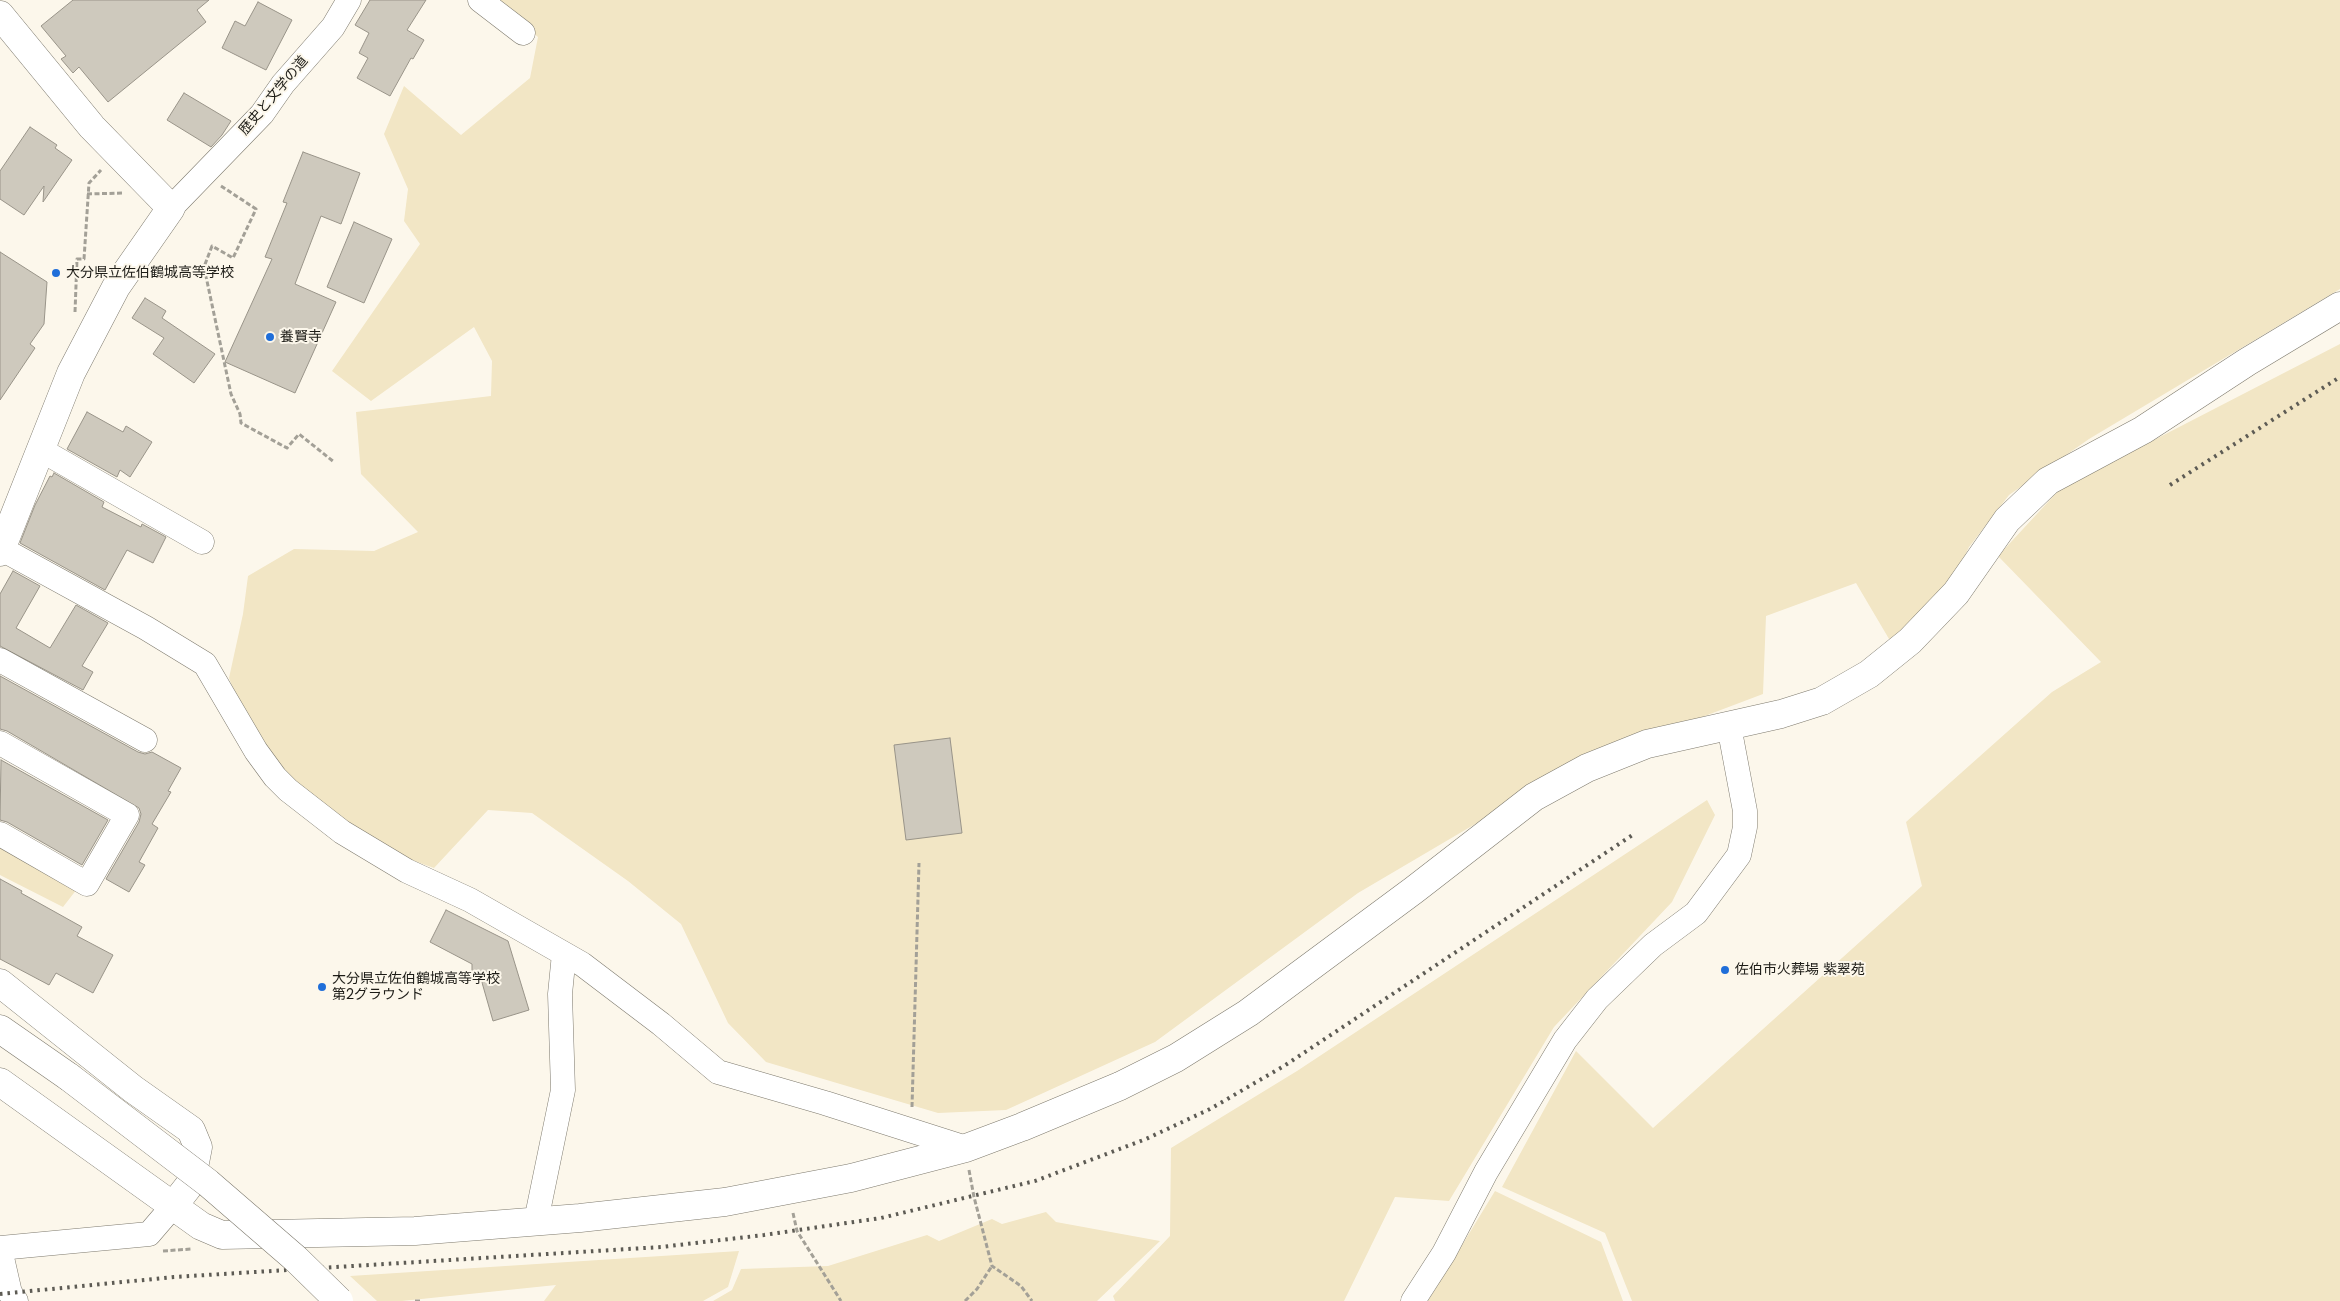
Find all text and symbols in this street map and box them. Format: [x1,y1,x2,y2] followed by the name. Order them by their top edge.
[236,53,312,139] street label: 歴史と文学の道
[66,265,234,281] place label: 大分県立佐伯鶴城高等学校
[50,267,62,279] marker: 大分県立佐伯鶴城高等学校
[280,329,322,345] place label: 養賢寺
[264,331,276,343] marker: 養賢寺
[1735,962,1865,978] place label: 佐伯市火葬場 紫翠苑
[1719,964,1731,976] marker: 佐伯市火葬場 紫翠苑
[332,971,500,1004] place label: 大分県立佐伯鶴城高等学校 第2グラウンド
[316,981,328,993] marker: 大分県立佐伯鶴城高等学校 第2グラウンド

